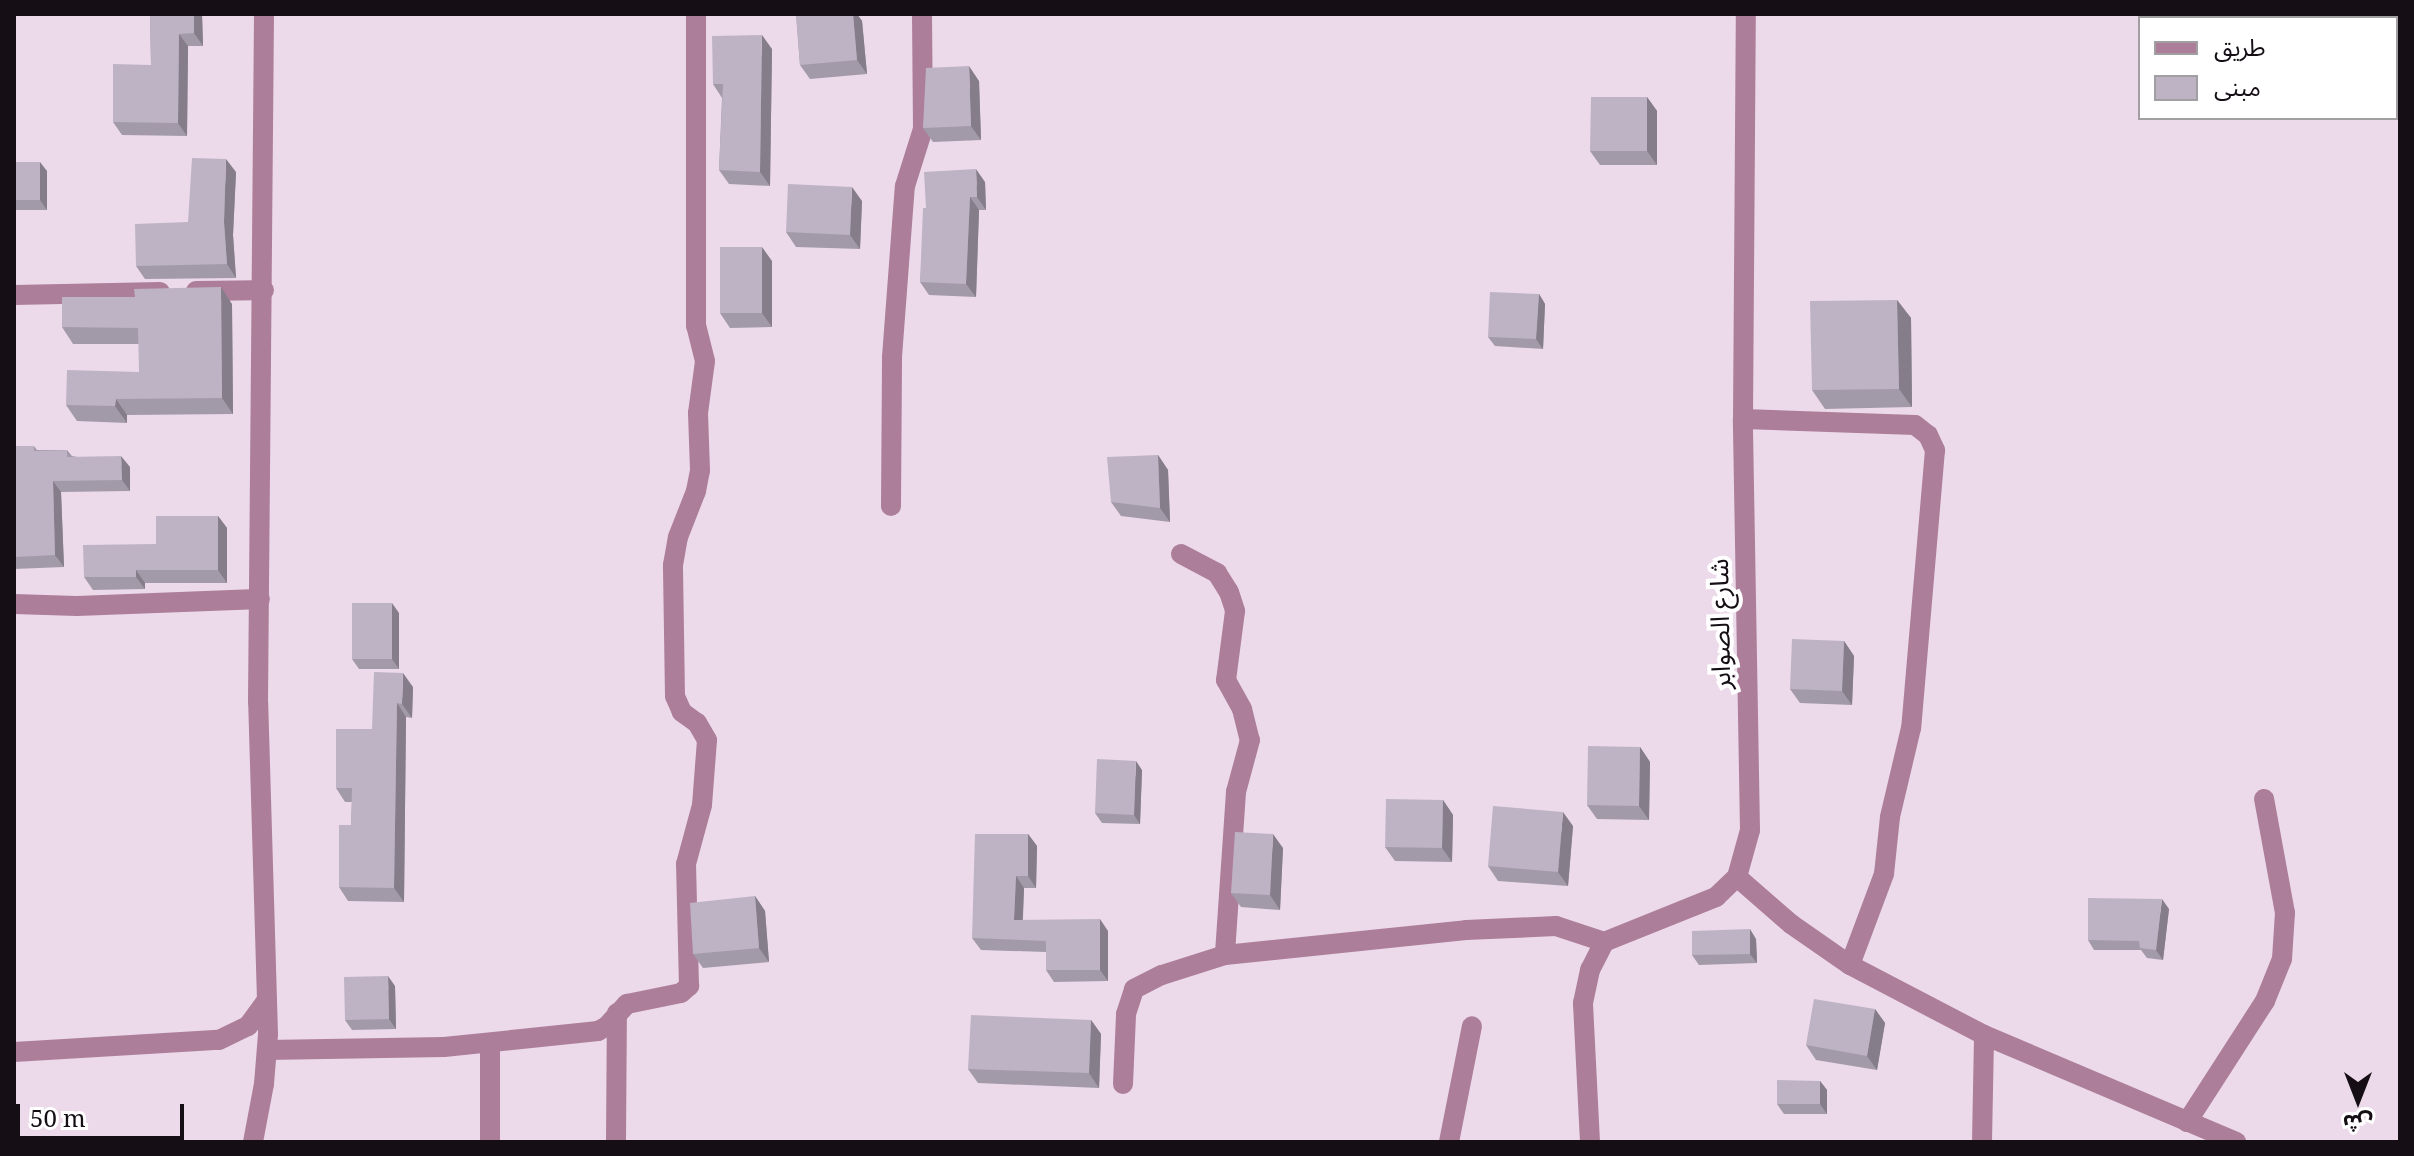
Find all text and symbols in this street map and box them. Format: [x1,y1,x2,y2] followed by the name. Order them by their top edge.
[2138,16,2398,120] legend
[2214,30,2266,63] text: طريق
[2214,70,2261,103] text: مبنى
[1703,558,1737,690] street label: شارع الصوابر
[2318,1060,2398,1140] north arrow
[20,1088,188,1138] scale bar
[30,1101,86,1134] text: 50 m
[2343,1109,2373,1139] text: ش

